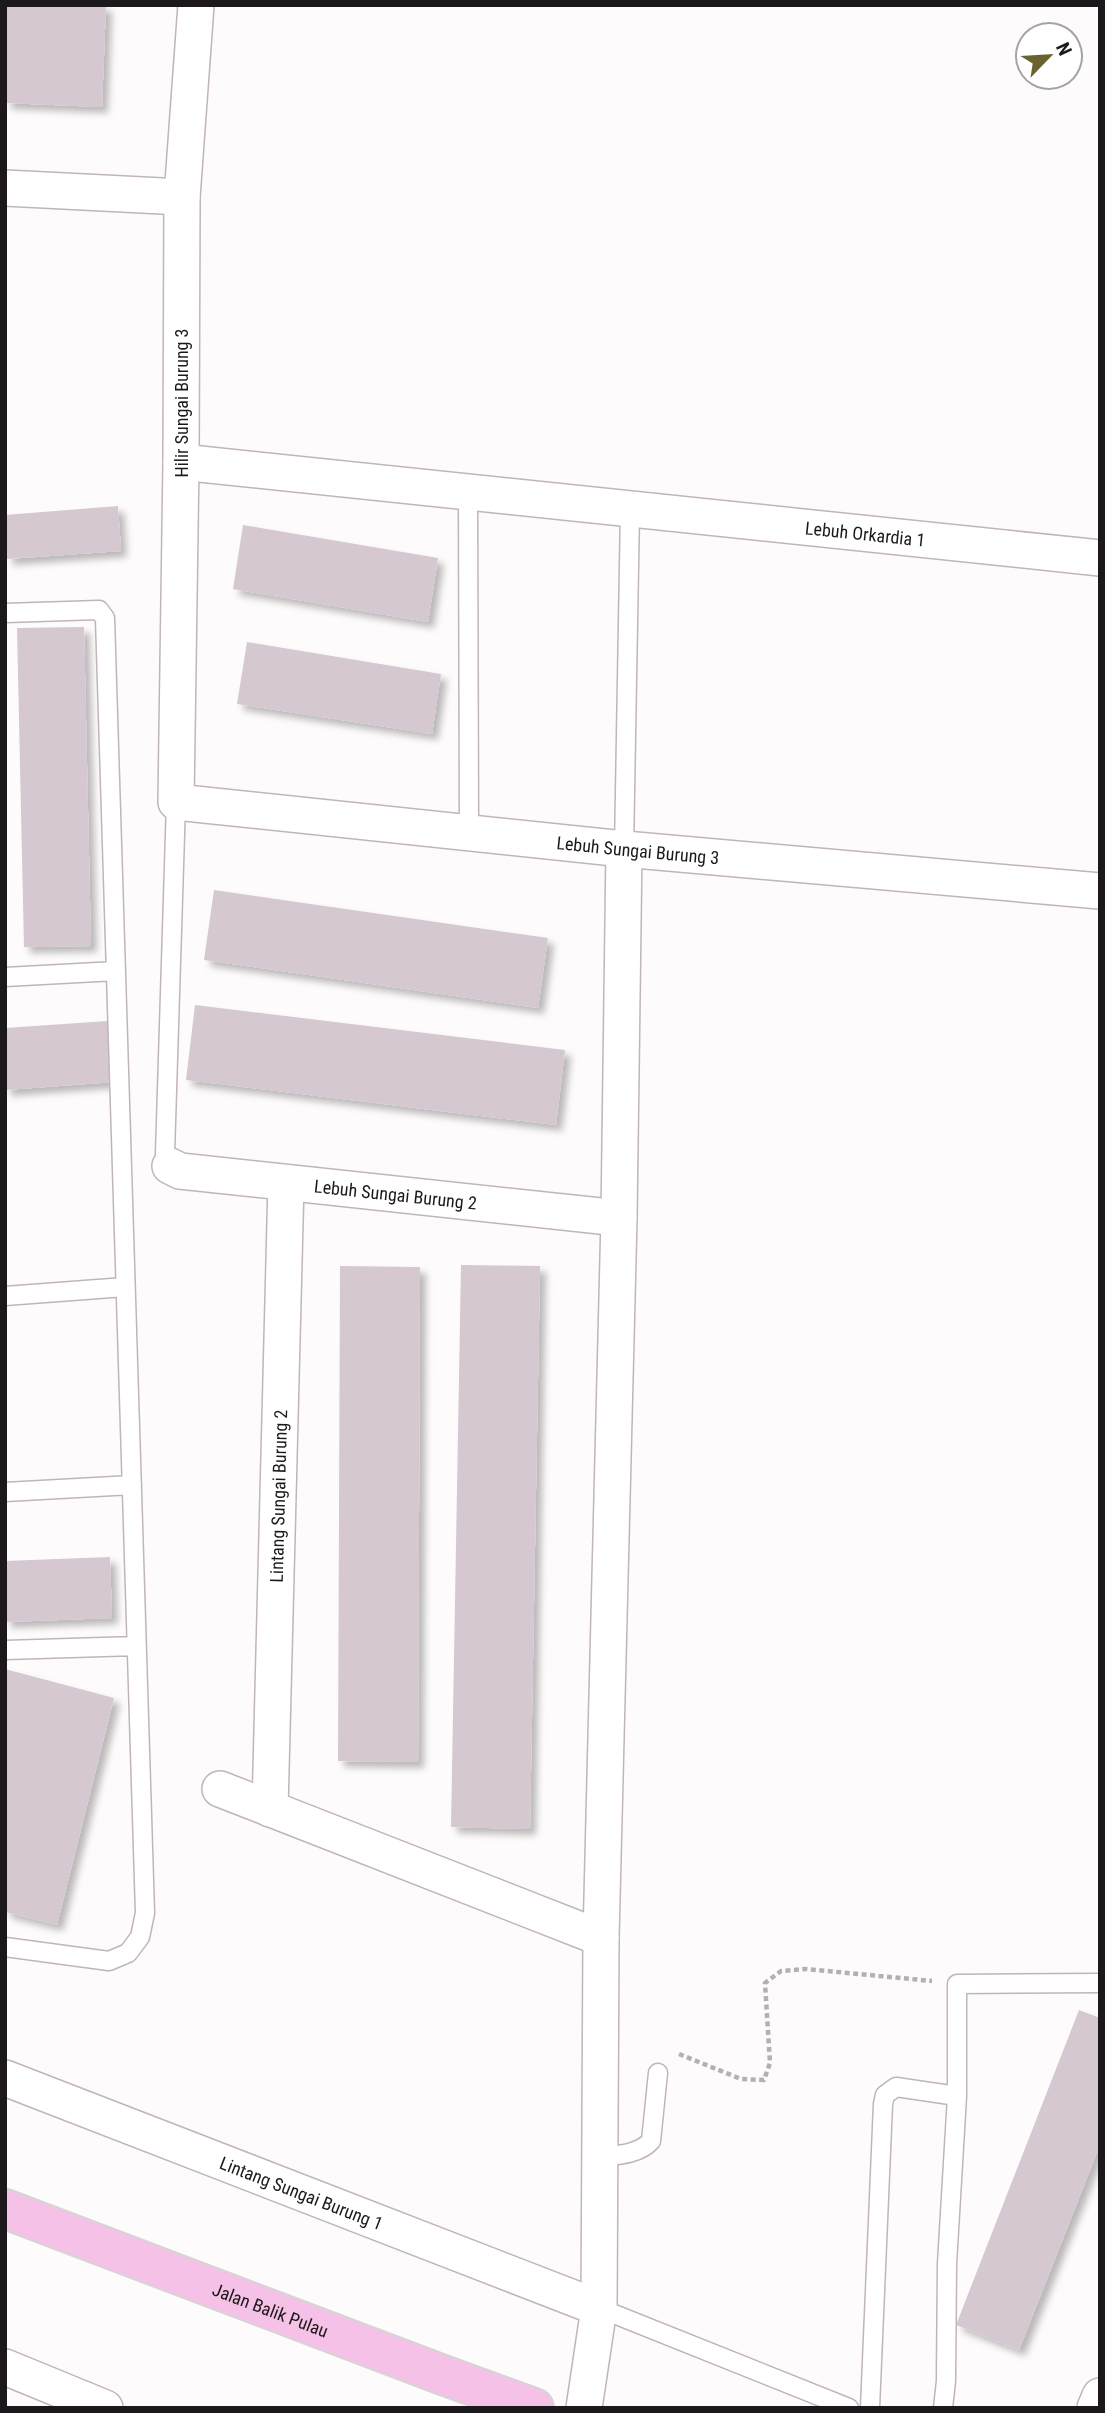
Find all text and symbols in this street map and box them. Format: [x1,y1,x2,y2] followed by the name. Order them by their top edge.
[1014,21,1084,91] north arrow
[1051,39,1077,59] text: N
[171,328,192,478] street label: Hilir Sungai Burung 3
[804,517,926,550] street label: Lebuh Orkardia 1
[556,831,720,868] street label: Lebuh Sungai Burung 3
[313,1175,478,1213] street label: Lebuh Sungai Burung 2
[265,1409,291,1583] street label: Lintang Sungai Burung 2
[217,2152,386,2234] street label: Lintang Sungai Burung 1
[210,2278,331,2341] street label: Jalan Balik Pulau

